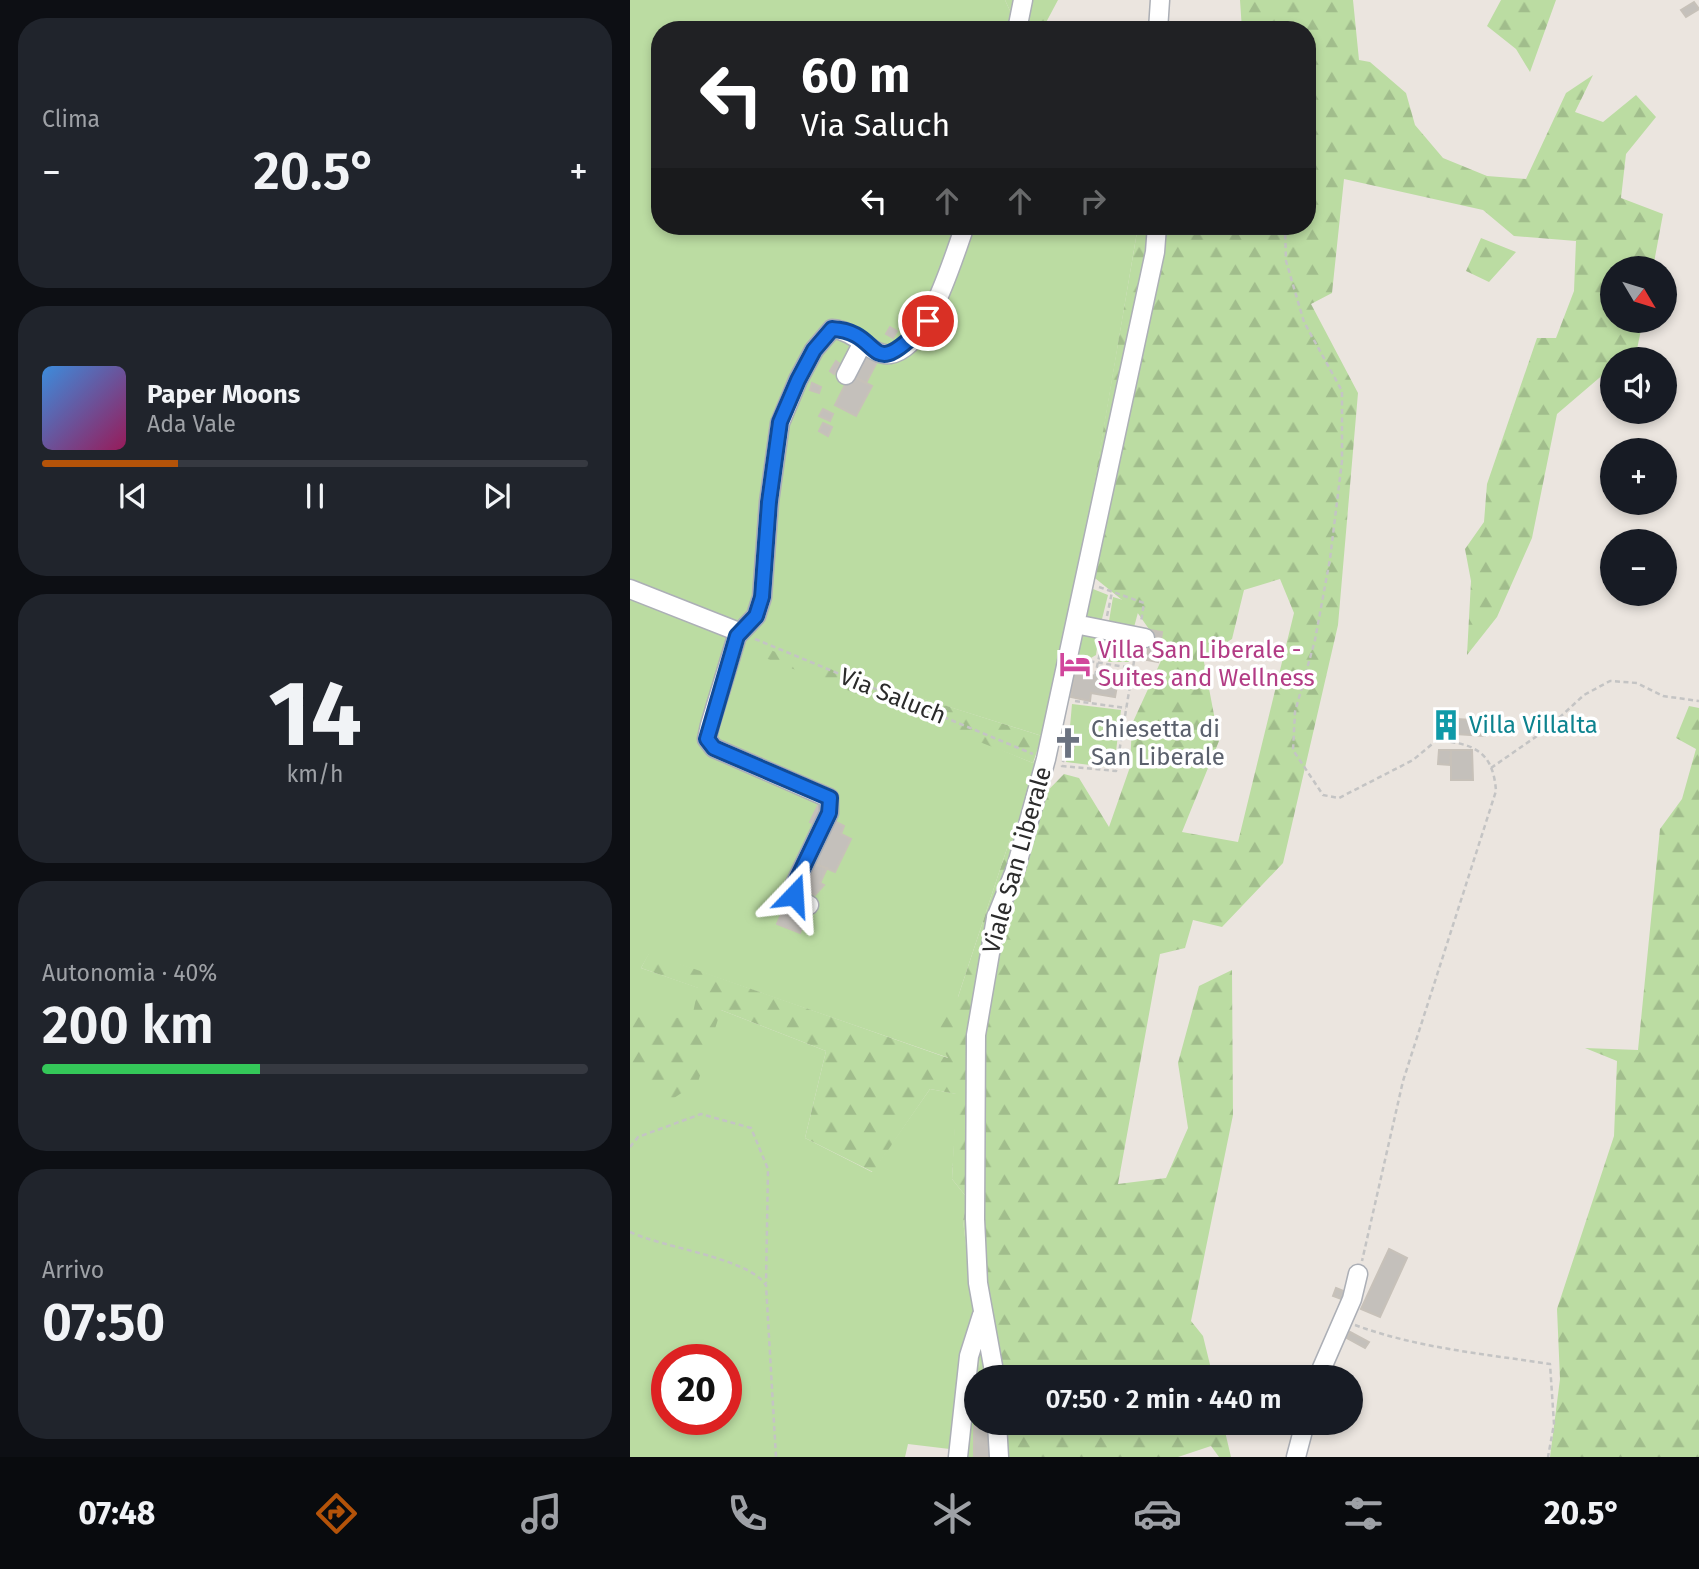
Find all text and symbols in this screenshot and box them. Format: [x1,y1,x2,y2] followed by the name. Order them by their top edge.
[801,46,910,105] text: 60 m
[686,49,777,140] icon: left
[42,105,100,133] text: Clima
[801,106,950,144] text: Via Saluch
[253,140,377,203] text: 20.5°
[42,149,61,195] text: −
[569,149,588,195] text: +
[855,182,893,220] icon: left
[928,182,966,220] icon: ahead
[1001,182,1039,220] icon: ahead
[1074,182,1112,220] icon: right
[1600,256,1676,332] north arrow
[1600,256,1677,606] map controls
[898,291,958,351] pin
[909,302,947,340] icon: arrive
[1600,347,1677,424] button: sound
[147,379,300,410] text: Paper Moons
[147,410,236,438] text: Ada Vale
[1600,438,1677,515] button: +
[114,477,152,515] icon: previous
[296,477,334,515] icon: pause
[478,477,516,515] icon: next
[1600,529,1677,606] button: −
[1098,636,1315,692] place label: Villa San Liberale - Suites and Wellness
[1058,647,1092,681] hotel icon: Villa San Liberale - Suites and Wellness
[268,660,362,769] text: 14
[836,662,950,730] street label: Via Saluch
[1429,708,1463,742] building icon: Villa Villalta
[1469,711,1598,739] place label: Villa Villalta
[1091,715,1225,771] place label: Chiesetta di San Liberale
[1051,726,1085,760] church icon: Chiesetta di San Liberale
[287,760,343,788] text: km/h
[977,763,1057,957] street label: Viale San Liberale
[757,858,831,932] position arrow
[42,959,217,987] text: Autonomia · 40%
[42,994,214,1057] text: 200 km
[42,1256,104,1284] text: Arrivo
[42,1291,165,1354] text: 07:50
[651,1344,742,1435] speed limit sign: 20
[1045,1384,1282,1415] text: 07:50 · 2 min · 440 m
[312,1489,361,1538] icon: directions
[517,1489,566,1538] icon: music
[723,1489,772,1538] icon: phone
[928,1489,977,1538] icon: climate
[1133,1489,1182,1538] icon: car
[1339,1489,1388,1538] icon: filters
[78,1494,155,1532] text: 07:48
[1544,1494,1621,1532] text: 20.5°

